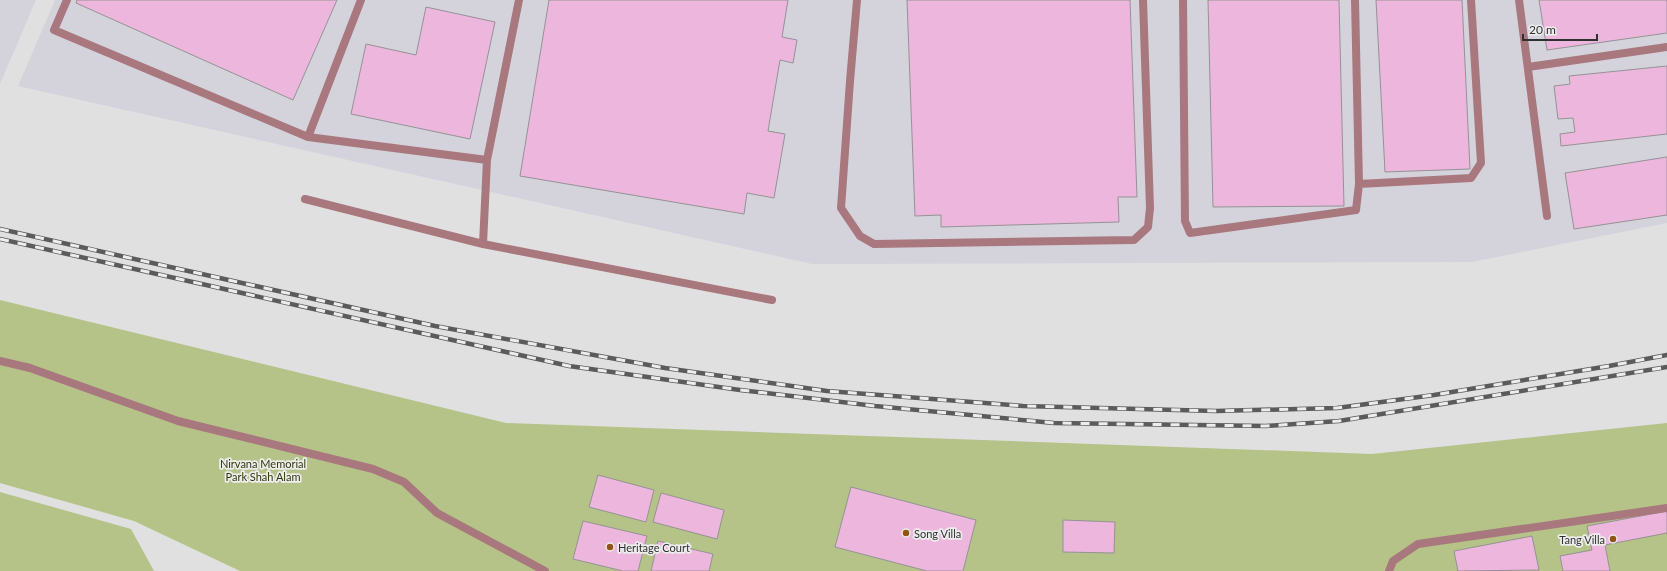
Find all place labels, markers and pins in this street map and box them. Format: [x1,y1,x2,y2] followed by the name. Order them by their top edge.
[914,527,961,540] place label: Song Villa
[901,528,911,538] marker: Song Villa
[1559,533,1605,546] place label: Tang Villa
[1608,534,1618,544] marker: Tang Villa
[618,541,690,554] place label: Heritage Court
[605,542,615,552] marker: Heritage Court

